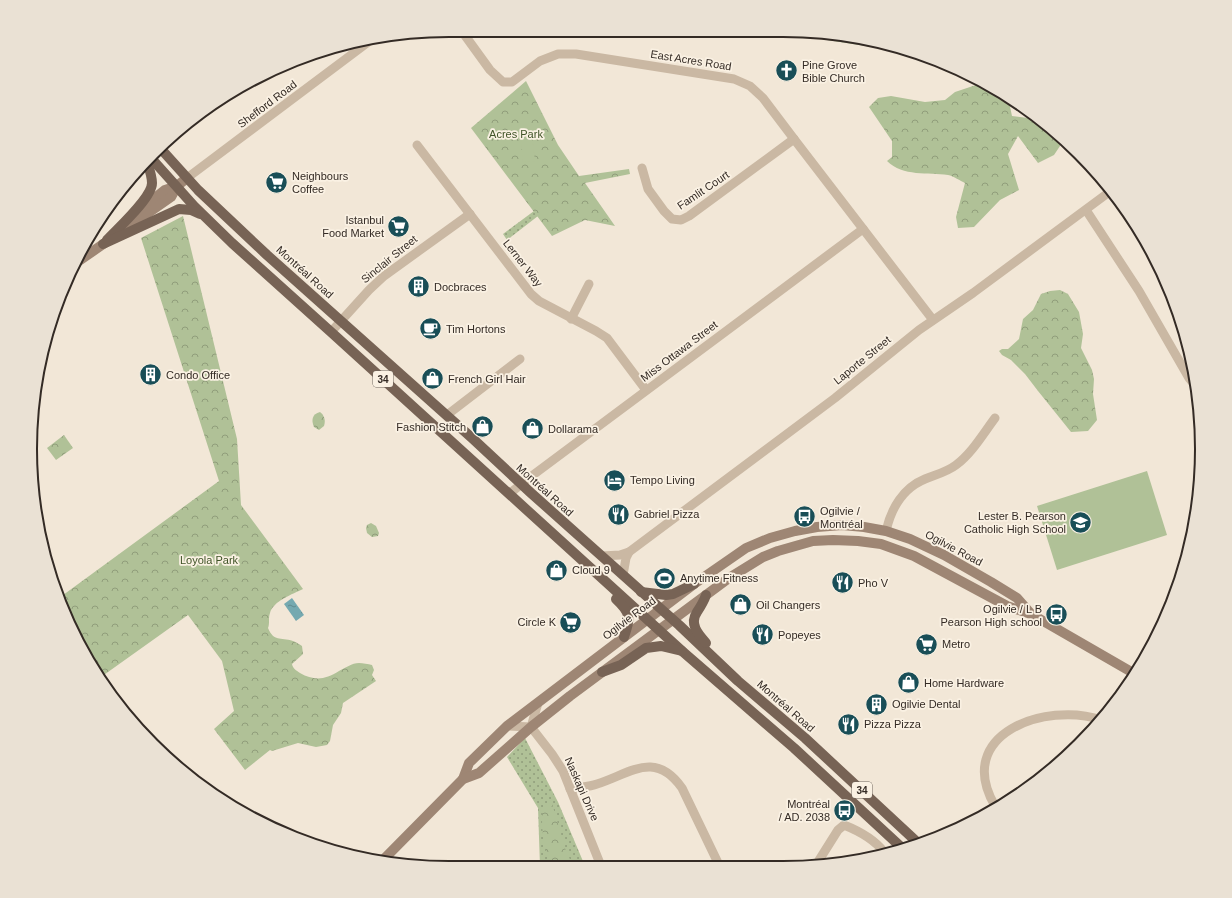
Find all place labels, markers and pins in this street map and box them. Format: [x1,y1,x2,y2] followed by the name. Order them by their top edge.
[774,58,800,84] church icon: Pine Grove Bible Church
[802,59,865,84] place label: Pine Grove Bible Church
[263,169,289,195] supermarket icon: Neighbours Coffee
[292,170,349,195] place label: Neighbours Coffee
[386,213,412,239] supermarket icon: Istanbul Food Market
[322,214,384,239] place label: Istanbul Food Market
[406,274,432,300] building icon: Docbraces
[434,281,487,293] place label: Docbraces
[418,316,444,342] cafe icon: Tim Hortons
[446,323,506,335] place label: Tim Hortons
[138,362,164,388] building icon: Condo Office
[420,366,446,392] shop icon: French Girl Hair
[166,369,230,381] place label: Condo Office
[448,373,526,385] place label: French Girl Hair
[469,414,495,440] shop icon: Fashion Stitch
[519,416,545,442] shop icon: Dollarama
[396,421,466,433] place label: Fashion Stitch
[548,423,599,435] place label: Dollarama
[601,467,627,493] hotel icon: Tempo Living
[630,474,695,486] place label: Tempo Living
[605,501,631,527] restaurant icon: Gabriel Pizza
[792,504,818,530] bus stop icon: Ogilvie / Montréal
[820,505,863,530] place label: Ogilvie / Montréal
[634,508,700,520] place label: Gabriel Pizza
[1068,509,1094,535] school or university icon: Lester B. Pearson Catholic High School
[964,510,1066,535] place label: Lester B. Pearson Catholic High School
[543,557,569,583] shop icon: Cloud 9
[572,564,610,576] place label: Cloud 9
[652,565,678,591] sports icon: Anytime Fitness
[829,570,855,596] restaurant icon: Pho V
[680,572,759,584] place label: Anytime Fitness
[858,577,889,589] place label: Pho V
[728,592,754,618] shop icon: Oil Changers
[756,599,821,611] place label: Oil Changers
[1044,602,1070,628] bus stop icon: Ogilvie / L B Pearson High school
[940,603,1042,628] place label: Ogilvie / L B Pearson High school
[558,609,584,635] supermarket icon: Circle K
[517,616,557,628] place label: Circle K
[750,622,776,648] restaurant icon: Popeyes
[778,629,821,641] place label: Popeyes
[914,631,940,657] supermarket icon: Metro
[942,638,970,650] place label: Metro
[895,670,921,696] shop icon: Home Hardware
[924,677,1004,689] place label: Home Hardware
[864,691,890,717] building icon: Ogilvie Dental
[892,698,960,710] place label: Ogilvie Dental
[835,711,861,737] restaurant icon: Pizza Pizza
[864,718,922,730] place label: Pizza Pizza
[832,797,858,823] bus stop icon: Montréal / AD. 2038
[779,798,830,823] place label: Montréal / AD. 2038

